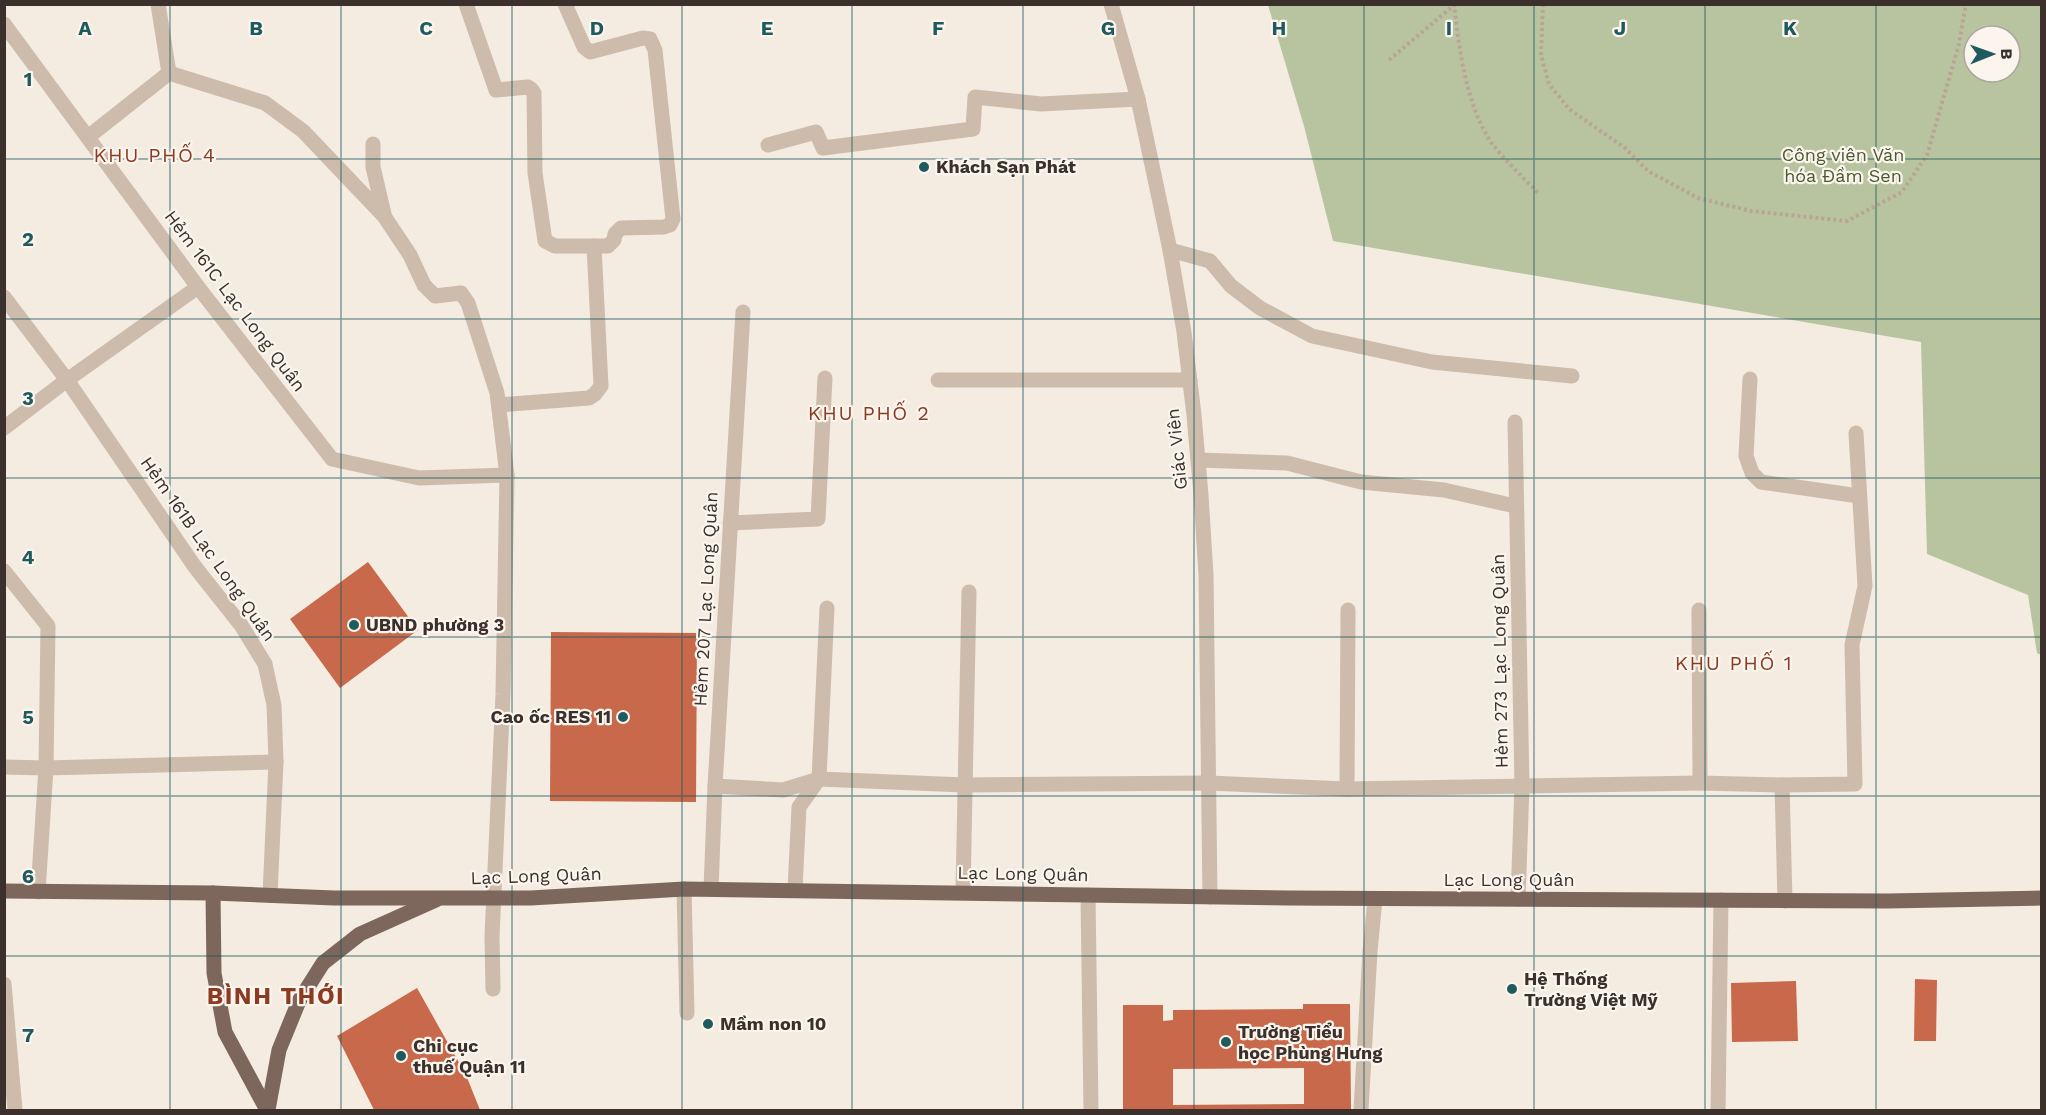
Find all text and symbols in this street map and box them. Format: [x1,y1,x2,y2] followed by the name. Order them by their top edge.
[78,16,92,40] text: A
[249,16,263,40] text: B
[419,16,433,40] text: C
[590,16,604,40] text: D
[761,16,773,40] text: E
[932,16,944,40] text: F
[1101,16,1115,40] text: G
[1272,16,1286,40] text: H
[1446,16,1452,40] text: I
[1614,16,1626,40] text: J
[1783,16,1797,40] text: K
[1962,24,2022,84] north arrow
[1997,48,2016,59] text: B
[24,67,32,91] text: 1
[93,142,217,167] district label: KHU PHỐ 4
[1782,144,1904,186] park label: Công viên Văn hóa Đầm Sen
[936,156,1076,177] place label: Khách Sạn Phát
[917,160,931,174] marker: Khách Sạn Phát
[160,206,310,395] street label: Hẻm 161C Lạc Long Quân
[22,227,34,251] text: 2
[22,386,34,410] text: 3
[808,400,930,425] district label: KHU PHỐ 2
[1162,407,1191,491] street label: Giác Viên
[137,452,280,645] street label: Hẻm 161B Lạc Long Quân
[689,491,722,707] street label: Hẻm 207 Lạc Long Quân
[22,545,35,569] text: 4
[1487,553,1512,769] street label: Hẻm 273 Lạc Long Quân
[366,614,504,635] place label: UBND phường 3
[347,618,361,632] marker: UBND phường 3
[1675,650,1793,675] district label: KHU PHỐ 1
[22,705,34,729] text: 5
[490,706,611,727] place label: Cao ốc RES 11
[616,710,630,724] marker: Cao ốc RES 11
[957,862,1089,885] street label: Lạc Long Quân
[470,863,602,888] street label: Lạc Long Quân
[22,864,34,888] text: 6
[1443,869,1575,890] street label: Lạc Long Quân
[1524,968,1659,1010] place label: Hệ Thống Trường Việt Mỹ
[207,982,345,1010] district label: BÌNH THỚI
[1505,982,1519,996] marker: Hệ Thống Trường Việt Mỹ
[720,1013,826,1034] place label: Mầm non 10
[701,1017,715,1031] marker: Mầm non 10
[1238,1021,1383,1063] place label: Trường Tiểu học Phùng Hưng
[22,1023,34,1047] text: 7
[413,1035,525,1077] place label: Chi cục thuế Quận 11
[1219,1035,1233,1049] marker: Trường Tiểu học Phùng Hưng
[394,1049,408,1063] marker: Chi cục thuế Quận 11

